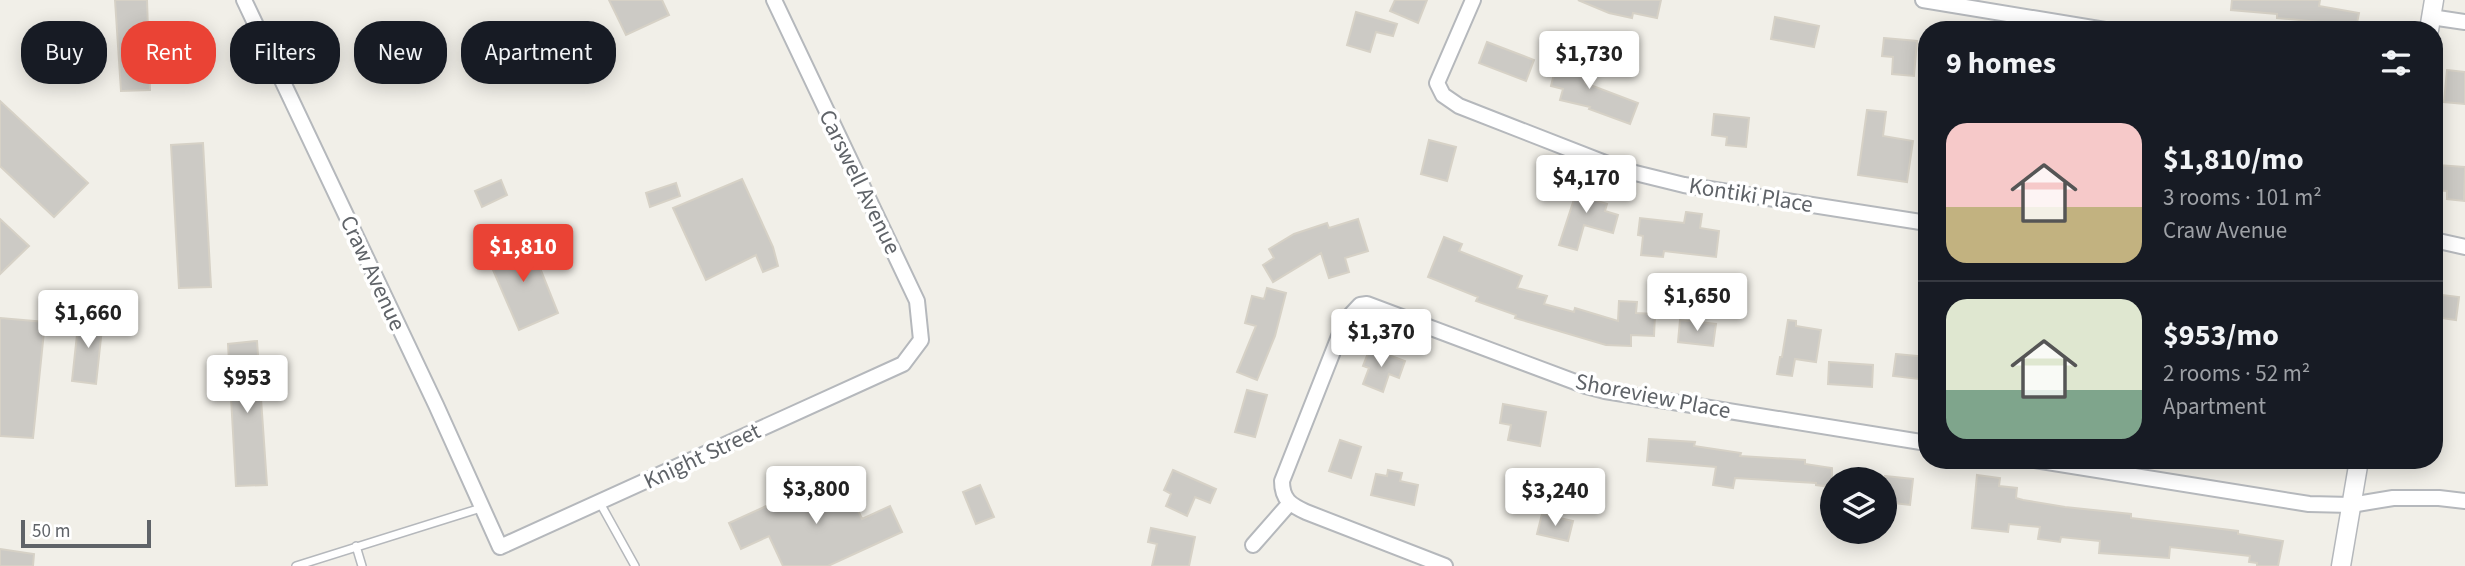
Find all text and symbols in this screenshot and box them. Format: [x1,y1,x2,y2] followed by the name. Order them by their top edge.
[21,21,107,84] chip: Buy
[121,21,216,84] chip: Rent
[230,21,340,84] chip: Filters
[354,21,447,84] chip: New
[461,21,616,84] chip: Apartment
[1532,32,1646,91] pin: $1,730
[1555,37,1623,70] text: $1,730
[1946,42,2056,85] text: 9 homes
[2377,44,2415,82] icon: filters
[811,104,909,260] street label: Carswell Avenue
[2163,138,2304,181] text: $1,810/mo
[2002,151,2086,235] icon: home
[1529,156,1643,215] pin: $4,170
[1552,161,1620,194] text: $4,170
[1687,169,1815,221] street label: Kontiki Place
[2163,181,2322,214] text: 3 rooms · 101 m²
[332,210,414,336] street label: Craw Avenue
[2163,214,2287,247] text: Craw Avenue
[466,224,580,284] pin: $1,810
[489,230,557,263] text: $1,810
[1640,274,1754,333] pin: $1,650
[1663,279,1731,312] text: $1,650
[31,290,145,350] pin: $1,660
[54,296,122,329] text: $1,660
[1324,310,1438,369] pin: $1,370
[2163,314,2279,357] text: $953/mo
[1347,315,1415,348] text: $1,370
[2002,327,2086,411] icon: home
[206,356,288,415] pin: $953
[2163,357,2310,390] text: 2 rooms · 52 m²
[223,361,271,394] text: $953
[1573,365,1733,427] street label: Shoreview Place
[2163,390,2266,423] text: Apartment
[638,414,766,498] street label: Knight Street
[759,466,873,526] pin: $3,800
[1820,467,1897,544] map controls
[1820,467,1897,544] button: layers
[1498,468,1612,528] pin: $3,240
[782,472,850,505] text: $3,800
[1521,474,1589,507] text: $3,240
[21,517,150,549] scale bar
[32,518,70,545] text: 50 m

